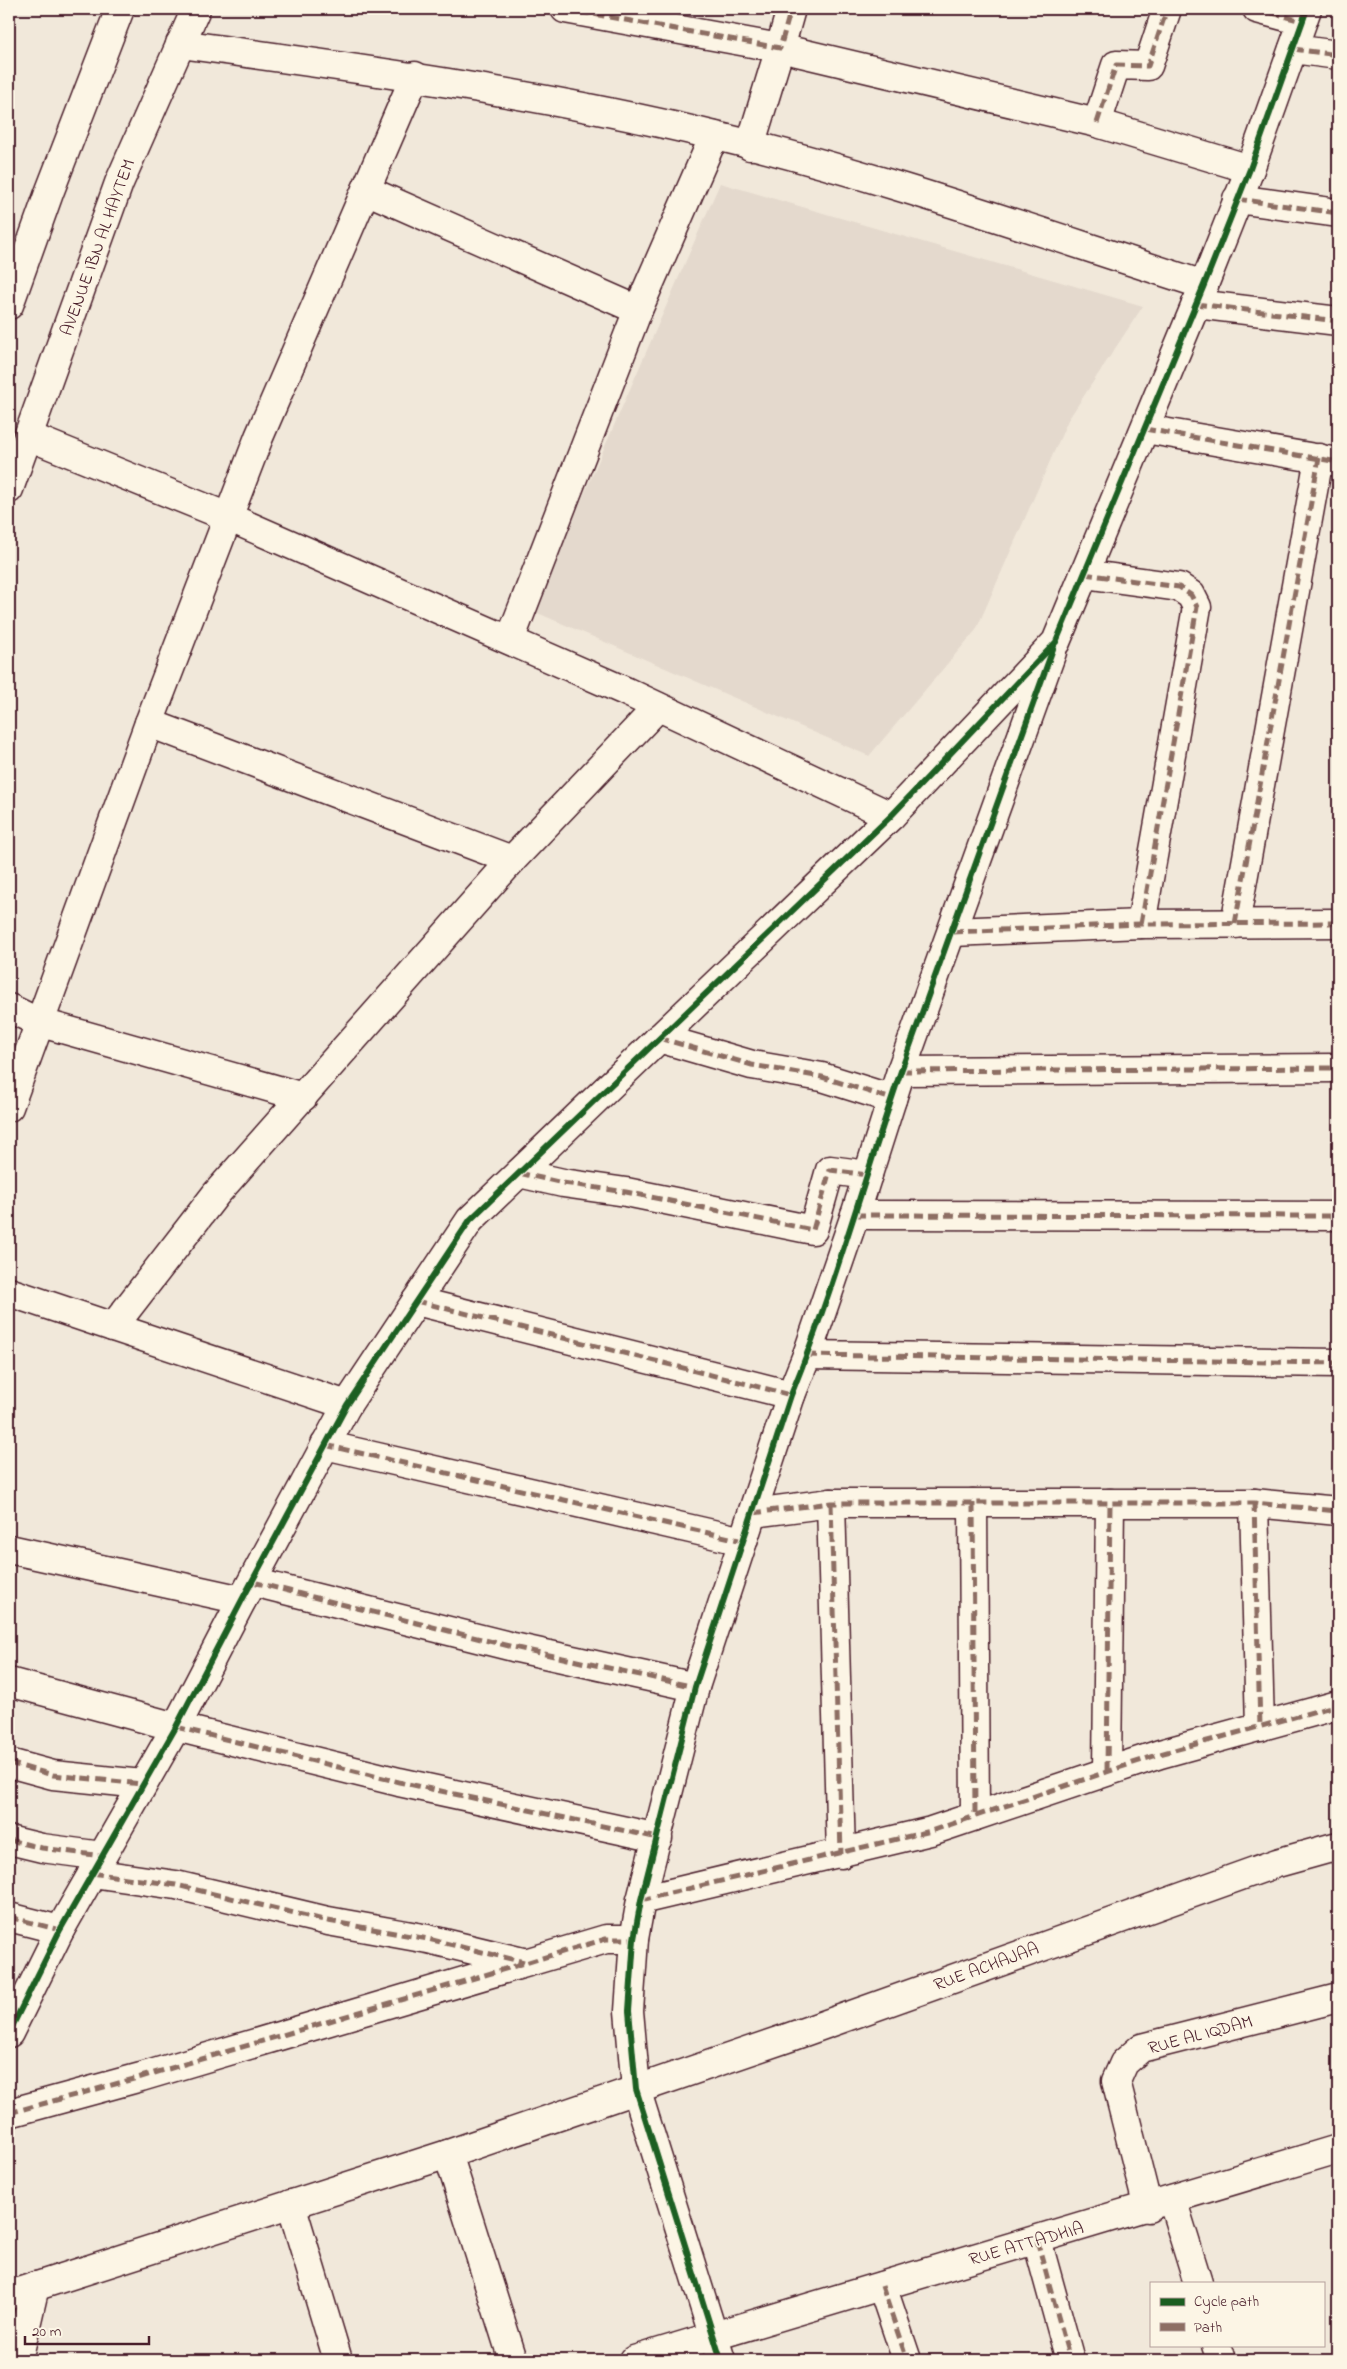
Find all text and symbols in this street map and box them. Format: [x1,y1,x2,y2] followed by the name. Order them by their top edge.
[55,156,143,340] street label: AVENUE IBN AL HAYTEM
[930,1937,1043,1999] street label: RUE ACHAJAA
[1145,2009,1256,2062] street label: RUE AL IQDAM
[966,2216,1087,2274] street label: RUE ATTADHIA
[1150,2282,1324,2346] legend
[1194,2291,1259,2314] text: Cycle path
[25,2314,149,2346] scale bar
[1194,2317,1222,2339] text: Path
[32,2321,62,2343] text: 20 m

